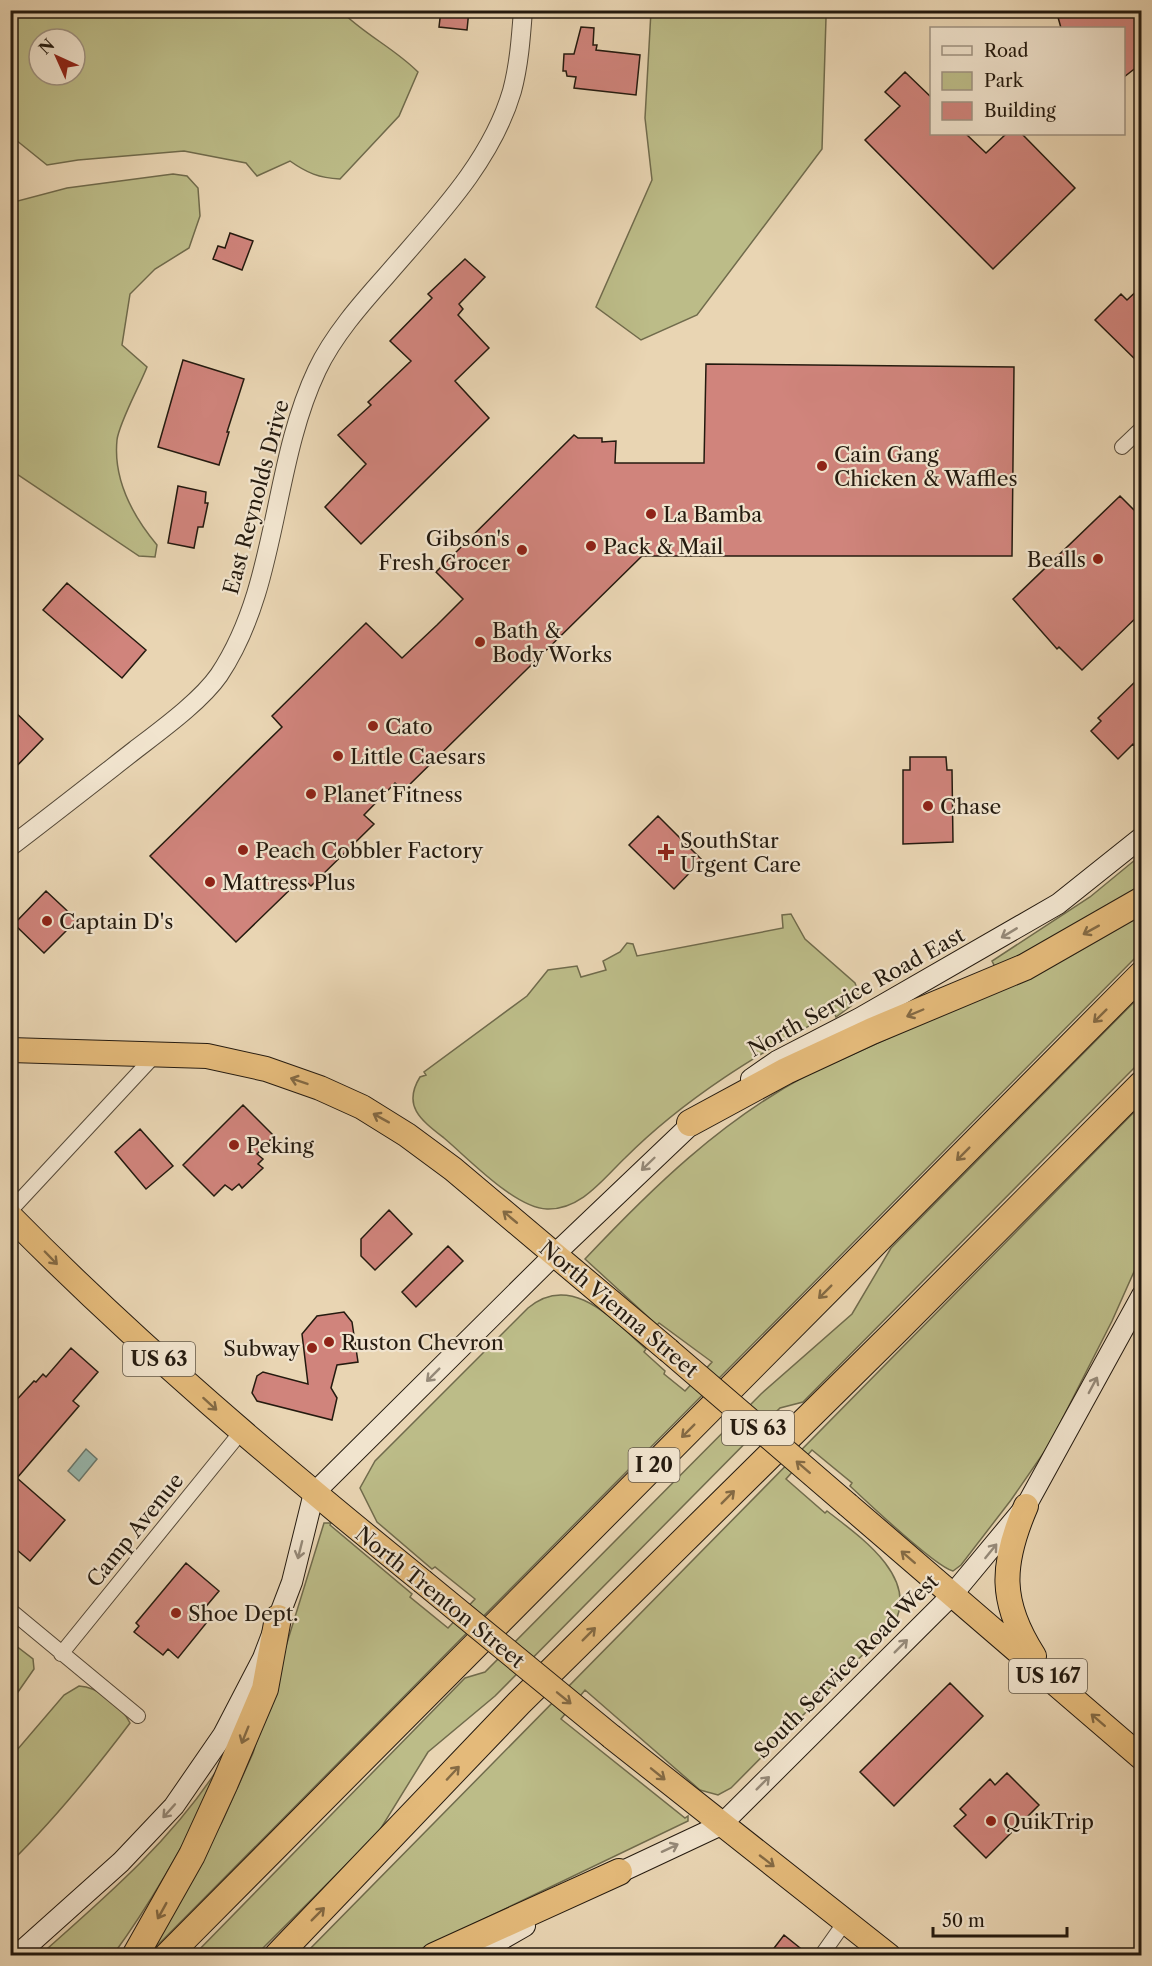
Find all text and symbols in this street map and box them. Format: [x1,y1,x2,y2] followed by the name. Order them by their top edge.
[27,27,87,87] north arrow
[930,27,1125,135] legend
[34,34,58,58] text: N
[984,40,1029,62] text: Road
[984,70,1025,92] text: Park
[984,100,1056,122] text: Building
[218,397,294,597] street label: East Reynolds Drive
[834,442,1018,491] place label: Cain Gang Chicken & Waffles
[815,459,829,473] marker: Cain Gang Chicken & Waffles
[663,502,763,527] place label: La Bamba
[644,507,658,521] marker: La Bamba
[378,526,510,575] place label: Gibson's Fresh Grocer
[603,534,723,559] place label: Pack & Mail
[584,539,598,553] marker: Pack & Mail
[515,543,529,557] marker: Gibson's Fresh Grocer
[1027,547,1086,572] place label: Bealls
[1091,552,1105,566] marker: Bealls
[492,618,612,667] place label: Bath & Body Works
[473,635,487,649] marker: Bath & Body Works
[385,714,433,739] place label: Cato
[366,719,380,733] marker: Cato
[350,744,486,769] place label: Little Caesars
[331,749,345,763] marker: Little Caesars
[323,782,463,807] place label: Planet Fitness
[304,787,318,801] marker: Planet Fitness
[940,794,1001,819] place label: Chase
[921,799,935,813] marker: Chase
[680,828,801,877] place label: SouthStar Urgent Care
[255,838,483,863] place label: Peach Cobbler Factory
[236,843,250,857] marker: Peach Cobbler Factory
[657,843,675,861] marker: SouthStar Urgent Care
[222,870,355,895] place label: Mattress Plus
[203,875,217,889] marker: Mattress Plus
[59,909,173,934] place label: Captain D's
[40,914,54,928] marker: Captain D's
[743,922,969,1062] street label: North Service Road East
[1083,924,1100,936] one-way arrow
[1001,927,1018,939] one-way arrow
[906,1008,925,1019] one-way arrow
[1093,1008,1108,1023] one-way arrow
[291,1074,309,1085] one-way arrow
[373,1112,390,1124] one-way arrow
[246,1133,315,1158] place label: Peking
[227,1138,241,1152] marker: Peking
[955,1146,970,1161] one-way arrow
[641,1156,656,1171] one-way arrow
[503,1210,518,1224] one-way arrow
[535,1235,704,1383] street label: North Vienna Street
[44,1250,59,1265] one-way arrow
[818,1285,833,1300] one-way arrow
[341,1330,504,1355] place label: Ruston Chevron
[322,1335,336,1349] marker: Ruston Chevron
[223,1336,300,1361] place label: Subway
[305,1341,319,1355] marker: Subway
[123,1342,195,1376] road number: US 63
[426,1368,441,1382] one-way arrow
[1088,1377,1099,1395] one-way arrow
[202,1397,217,1411] one-way arrow
[722,1411,794,1445] road number: US 63
[681,1423,695,1438] one-way arrow
[628,1448,680,1482] road number: I 20
[796,1460,811,1474] one-way arrow
[81,1468,189,1592] street label: Camp Avenue
[721,1489,736,1504] one-way arrow
[350,1521,530,1673] street label: North Trenton Street
[294,1540,306,1559] one-way arrow
[984,1543,997,1559] one-way arrow
[901,1550,916,1564] one-way arrow
[749,1568,944,1763] street label: South Service Road West
[188,1601,299,1626] place label: Shoe Dept.
[169,1606,183,1620] marker: Shoe Dept.
[582,1626,597,1641] one-way arrow
[894,1639,909,1653] one-way arrow
[1009,1659,1087,1693] road number: US 167
[556,1691,571,1705] one-way arrow
[1090,1713,1105,1727] one-way arrow
[239,1725,250,1743] one-way arrow
[446,1766,460,1781] one-way arrow
[650,1767,665,1781] one-way arrow
[755,1776,770,1791] one-way arrow
[162,1803,176,1818] one-way arrow
[1003,1809,1094,1834] place label: QuikTrip
[984,1814,998,1828] marker: QuikTrip
[661,1842,679,1854] one-way arrow
[759,1854,775,1867] one-way arrow
[933,1900,1066,1938] scale bar
[156,1901,167,1919] one-way arrow
[311,1907,326,1922] one-way arrow
[942,1910,985,1932] text: 50 m

